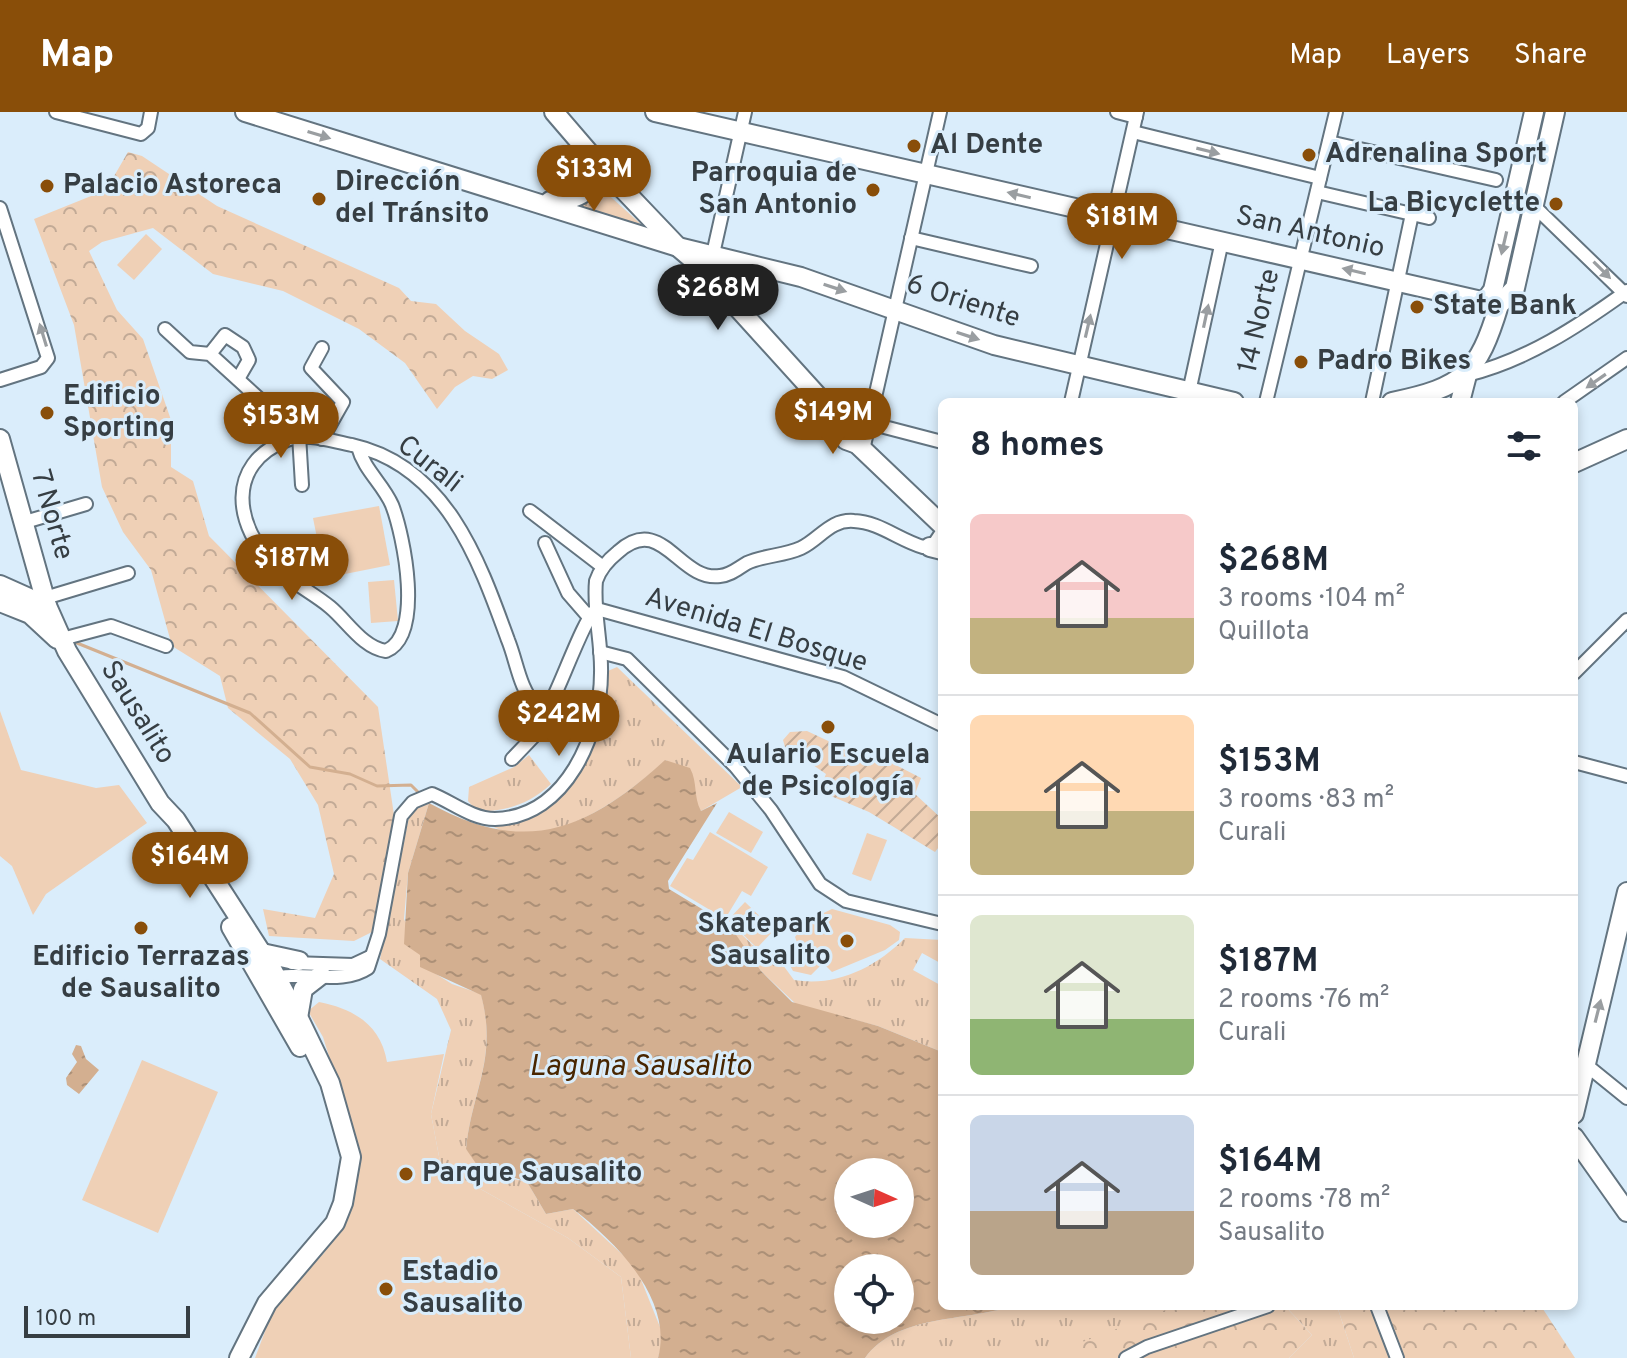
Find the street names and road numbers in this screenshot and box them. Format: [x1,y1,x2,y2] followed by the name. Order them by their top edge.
[1232,198,1388,268] street label: San Antonio
[1231,265,1289,377] street label: 14 Norte
[901,267,1025,337] street label: 6 Oriente
[389,428,469,502] street label: Curali
[21,466,81,564] street label: 7 Norte
[640,580,872,682] street label: Avenida El Bosque
[91,655,183,771] street label: Sausalito

